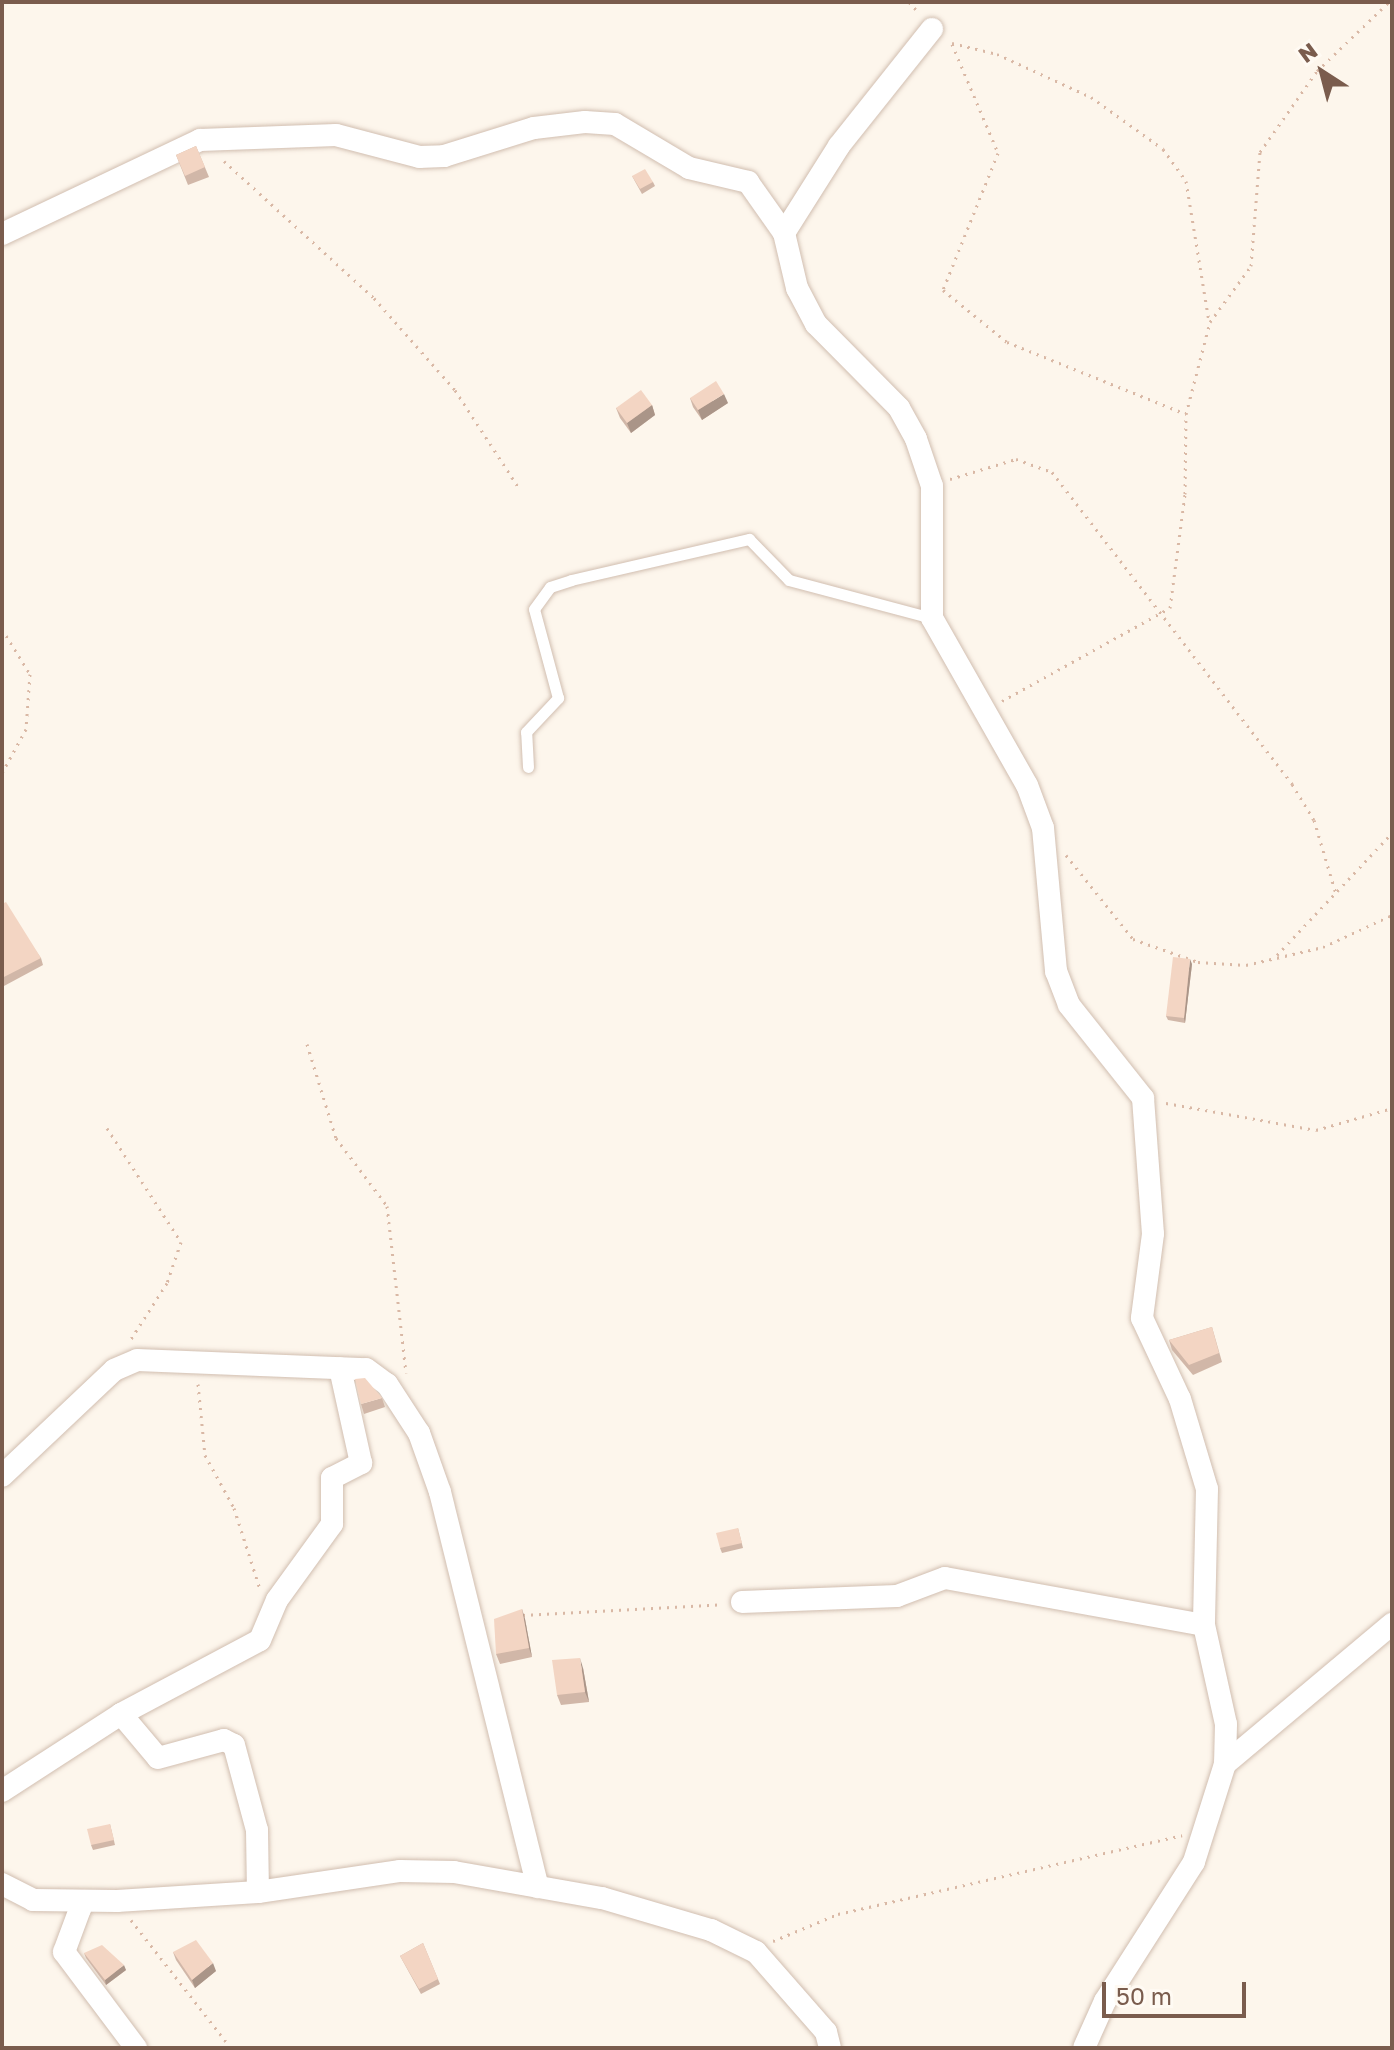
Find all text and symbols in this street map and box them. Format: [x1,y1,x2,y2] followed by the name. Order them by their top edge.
[1282,32,1362,112] north arrow
[1293,36,1322,68] text: N
[1106,1966,1250,2016] scale bar
[1116,1981,1172,2010] text: 50 m

